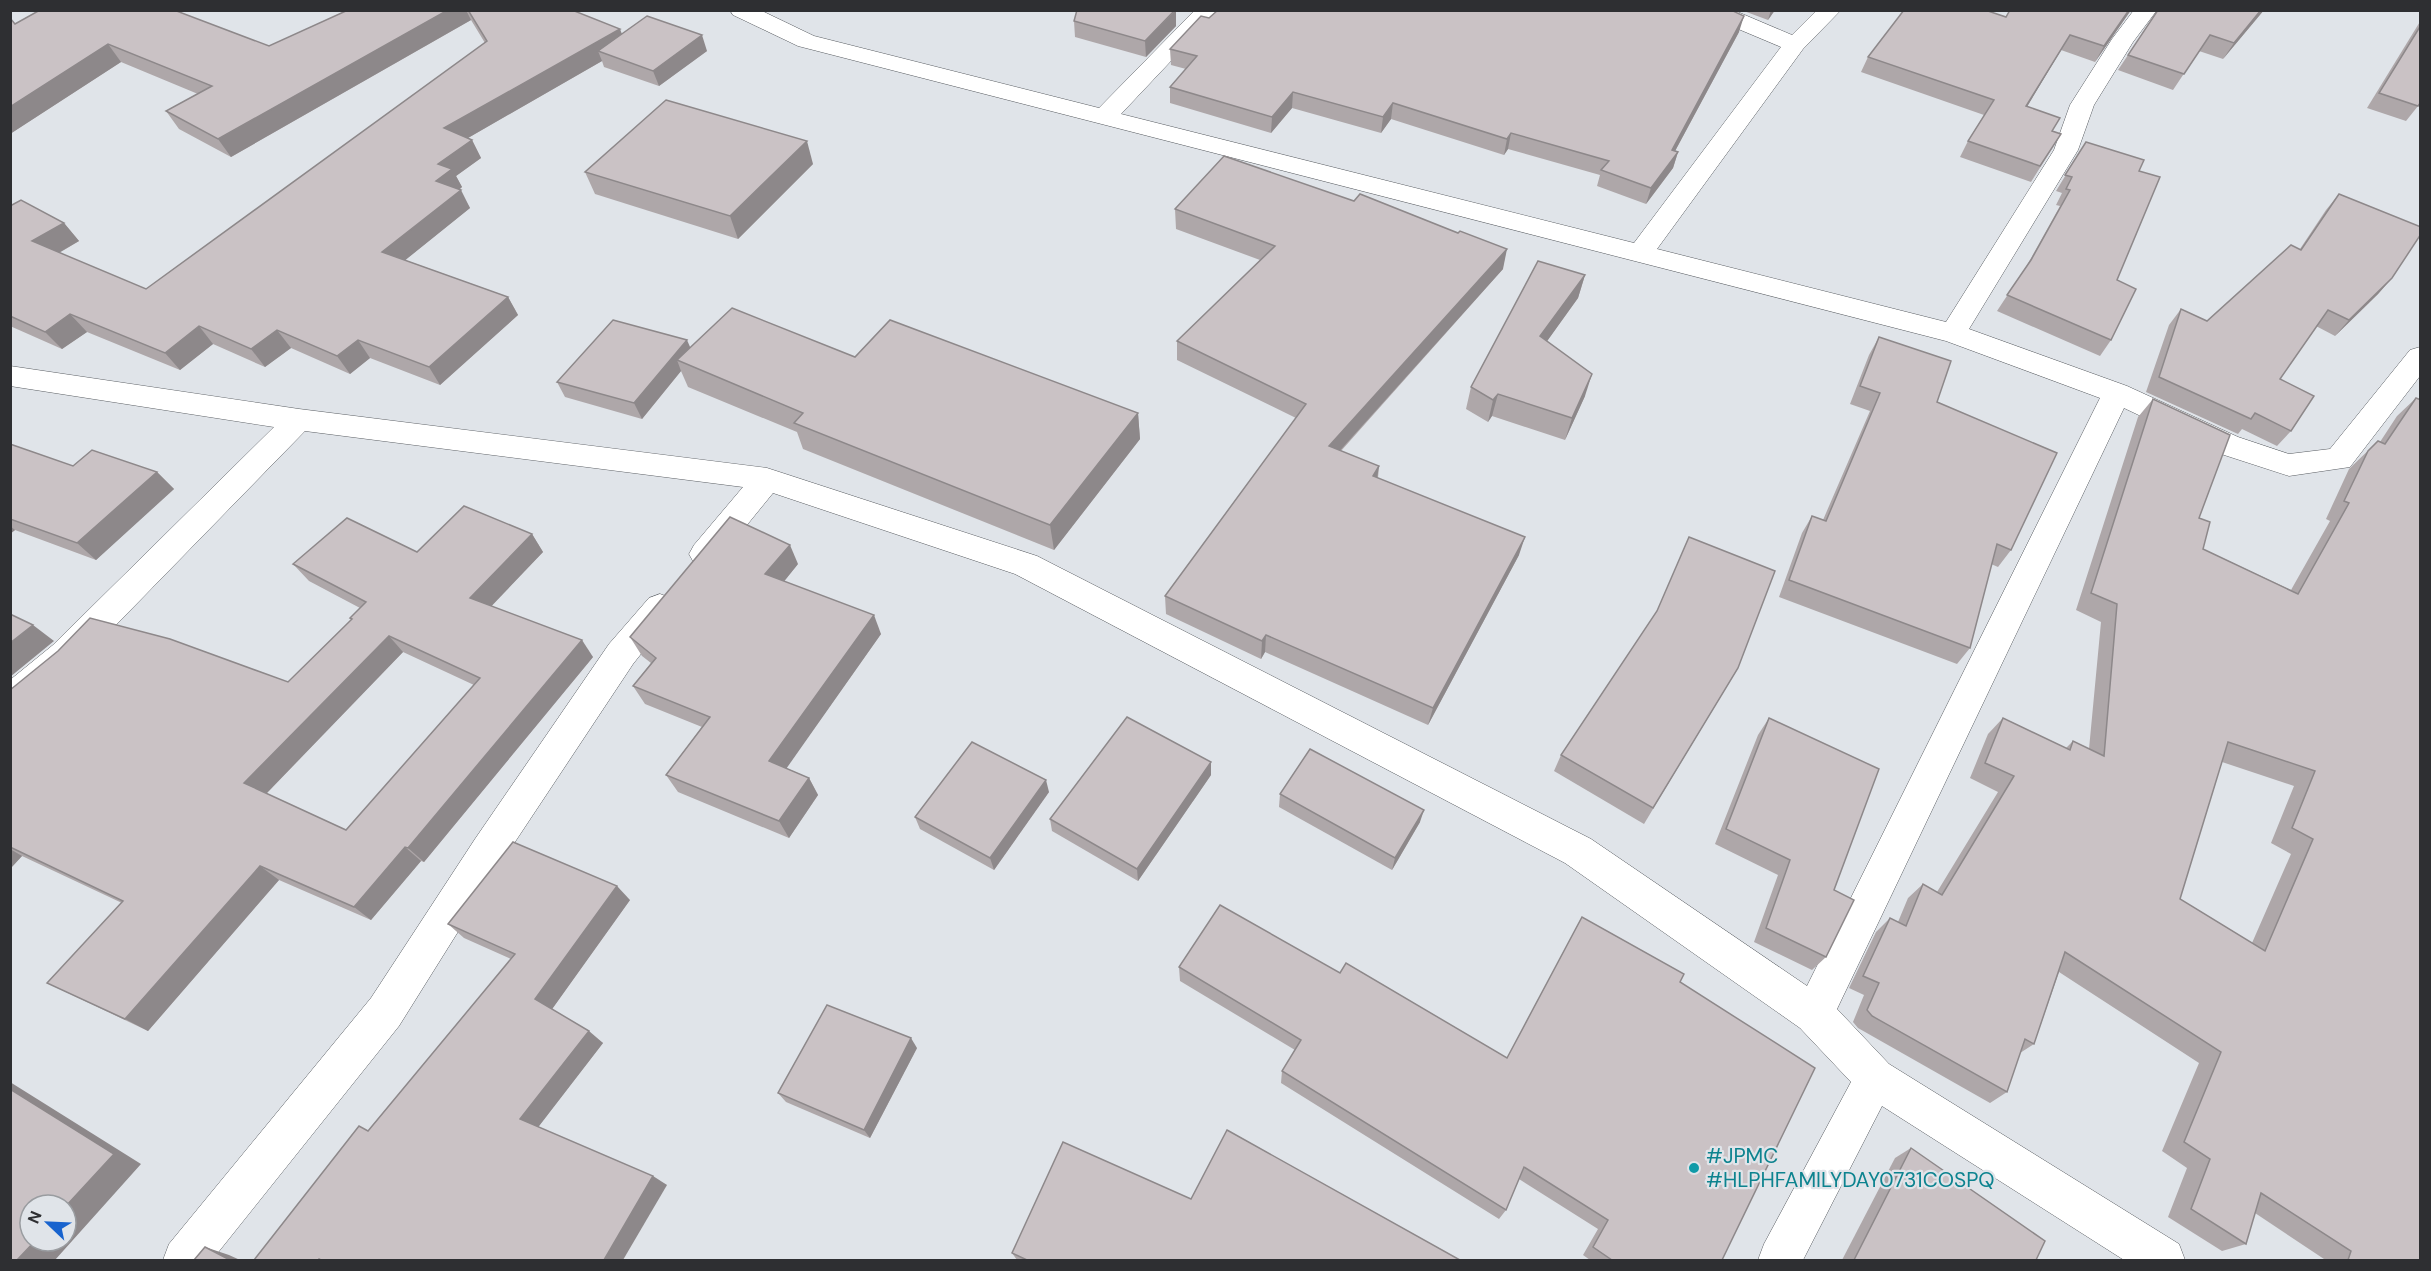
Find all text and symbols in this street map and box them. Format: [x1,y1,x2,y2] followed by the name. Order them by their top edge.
[1706,1142,1995,1194] place label: #JPMC #HLPHFAMILYDAY0731COSPQ
[1687,1161,1701,1175] marker: #JPMC #HLPHFAMILYDAY0731COSPQ
[18,1193,78,1253] north arrow
[23,1208,47,1227] text: N

